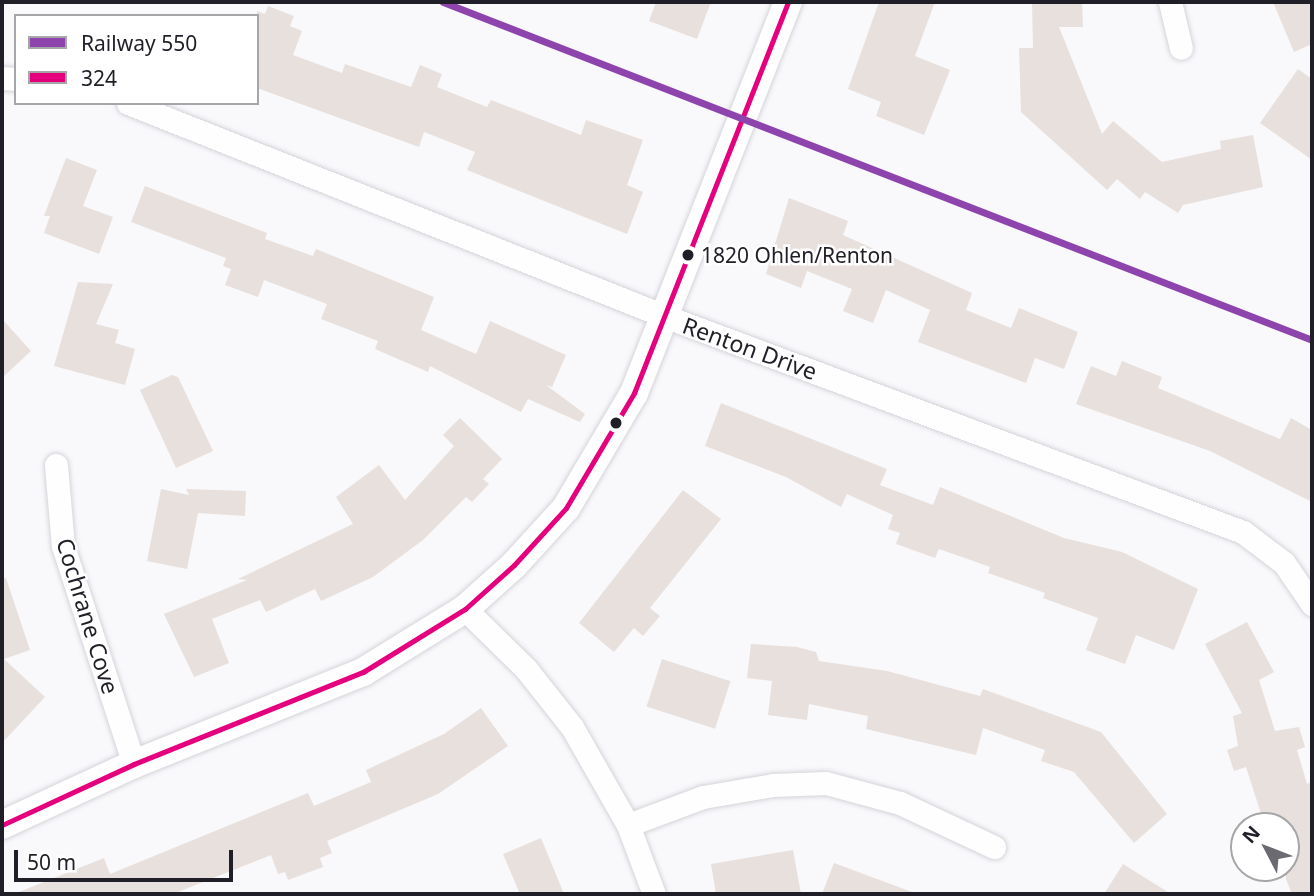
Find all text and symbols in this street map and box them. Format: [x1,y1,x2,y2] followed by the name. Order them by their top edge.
[14,14,259,105] legend
[81,29,197,57] text: Railway 550
[81,64,117,92] text: 324
[701,242,893,268] place label: 1820 Ohlen/Renton
[681,248,695,262] marker: 1820 Ohlen/Renton
[679,311,821,385] street label: Renton Drive
[609,416,623,430] unlabelled marker
[51,535,125,697] street label: Cochrane Cove
[1230,812,1300,882] north arrow
[1236,820,1266,849] text: N
[18,836,236,880] scale bar
[27,848,76,876] text: 50 m

